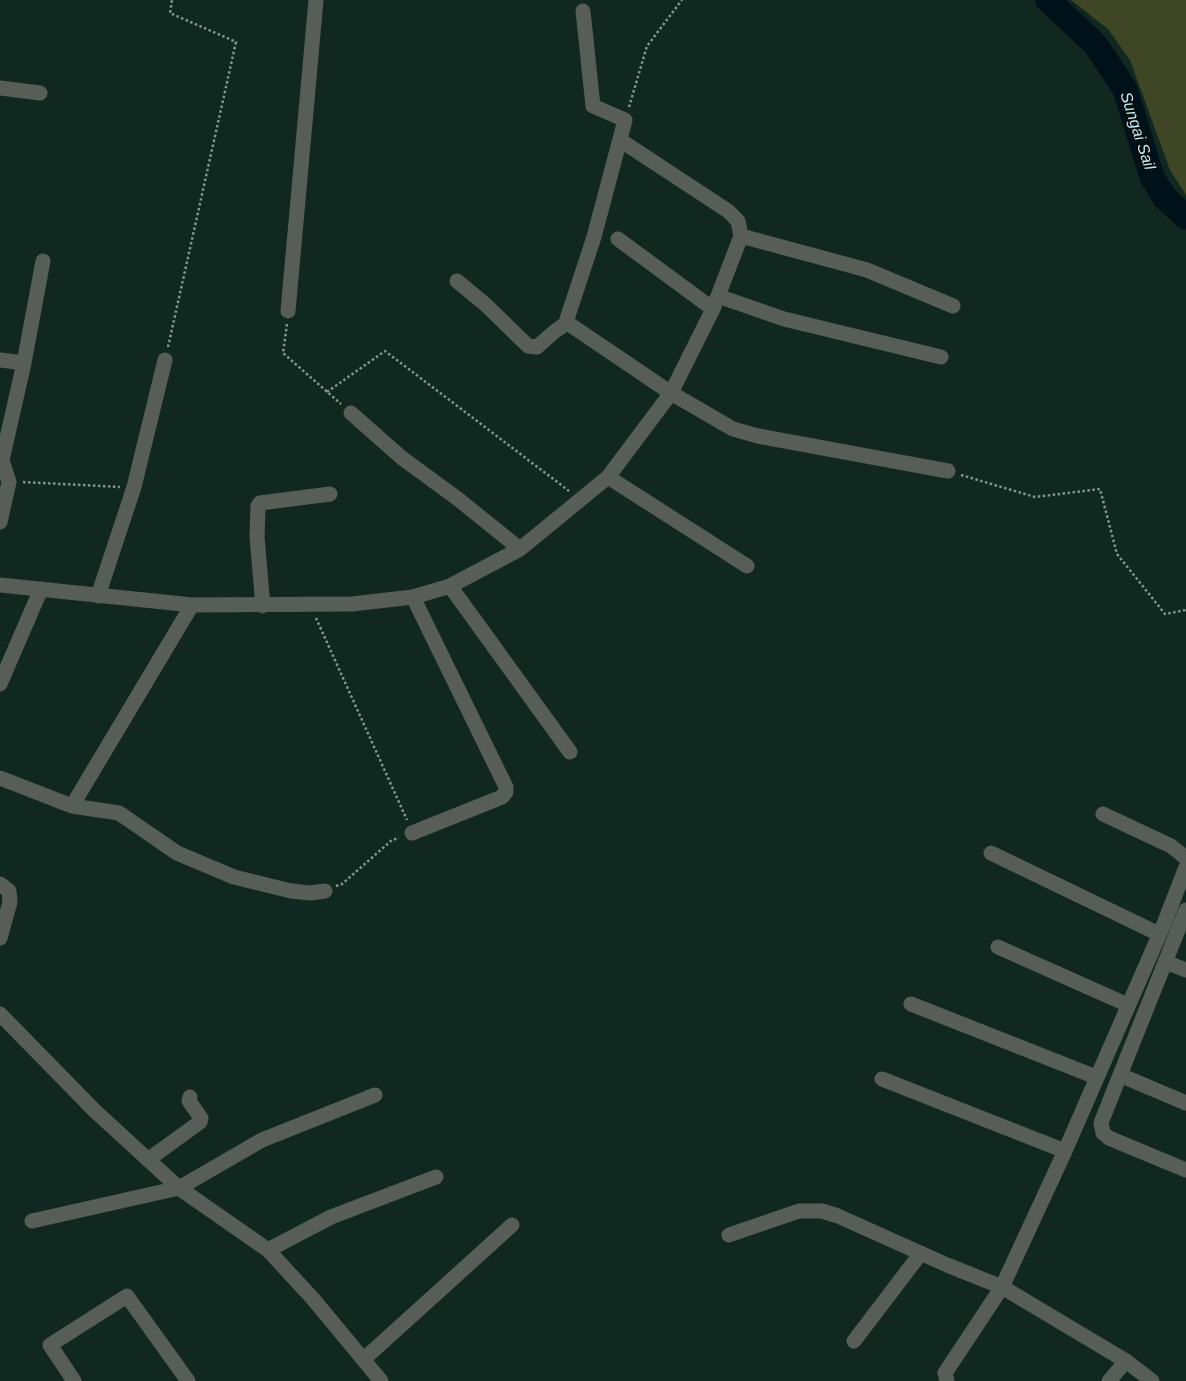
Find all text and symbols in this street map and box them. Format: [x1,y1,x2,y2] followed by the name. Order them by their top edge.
[1115,90,1159,172] water label: Sungai Sail

